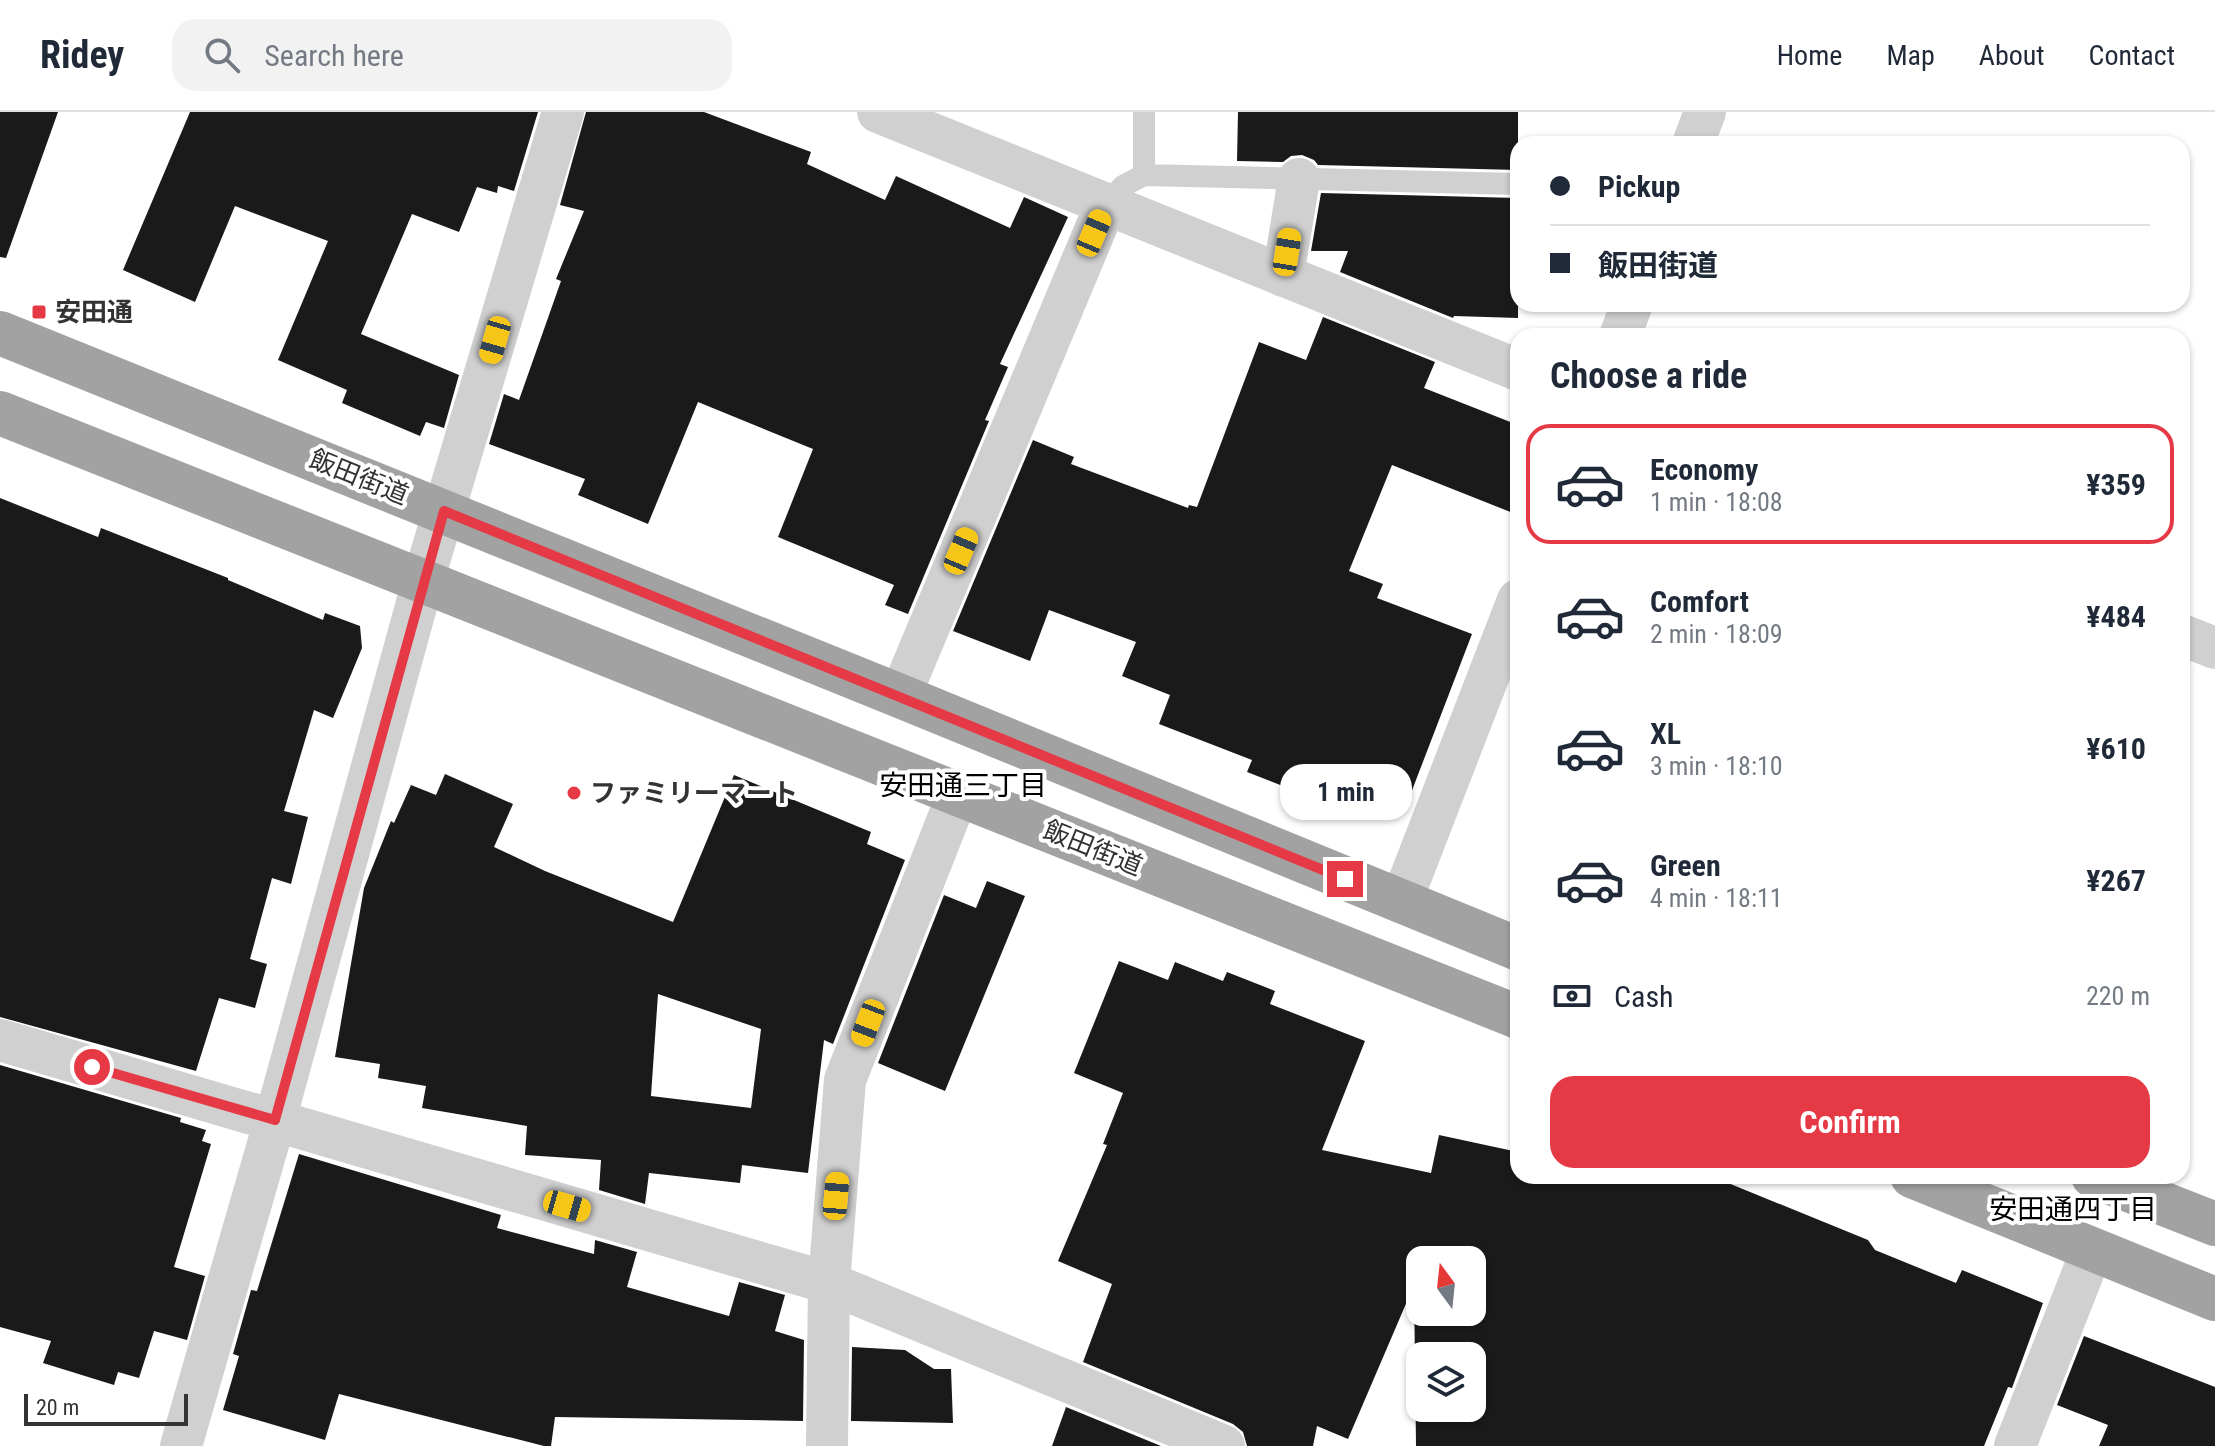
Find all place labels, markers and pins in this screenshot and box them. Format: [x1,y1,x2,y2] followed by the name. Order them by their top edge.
[55,297,133,327] place label: 安田通
[30,303,48,321] marker: 安田通
[590,778,798,808] place label: ファミリーマート
[565,784,583,802] marker: ファミリーマート

